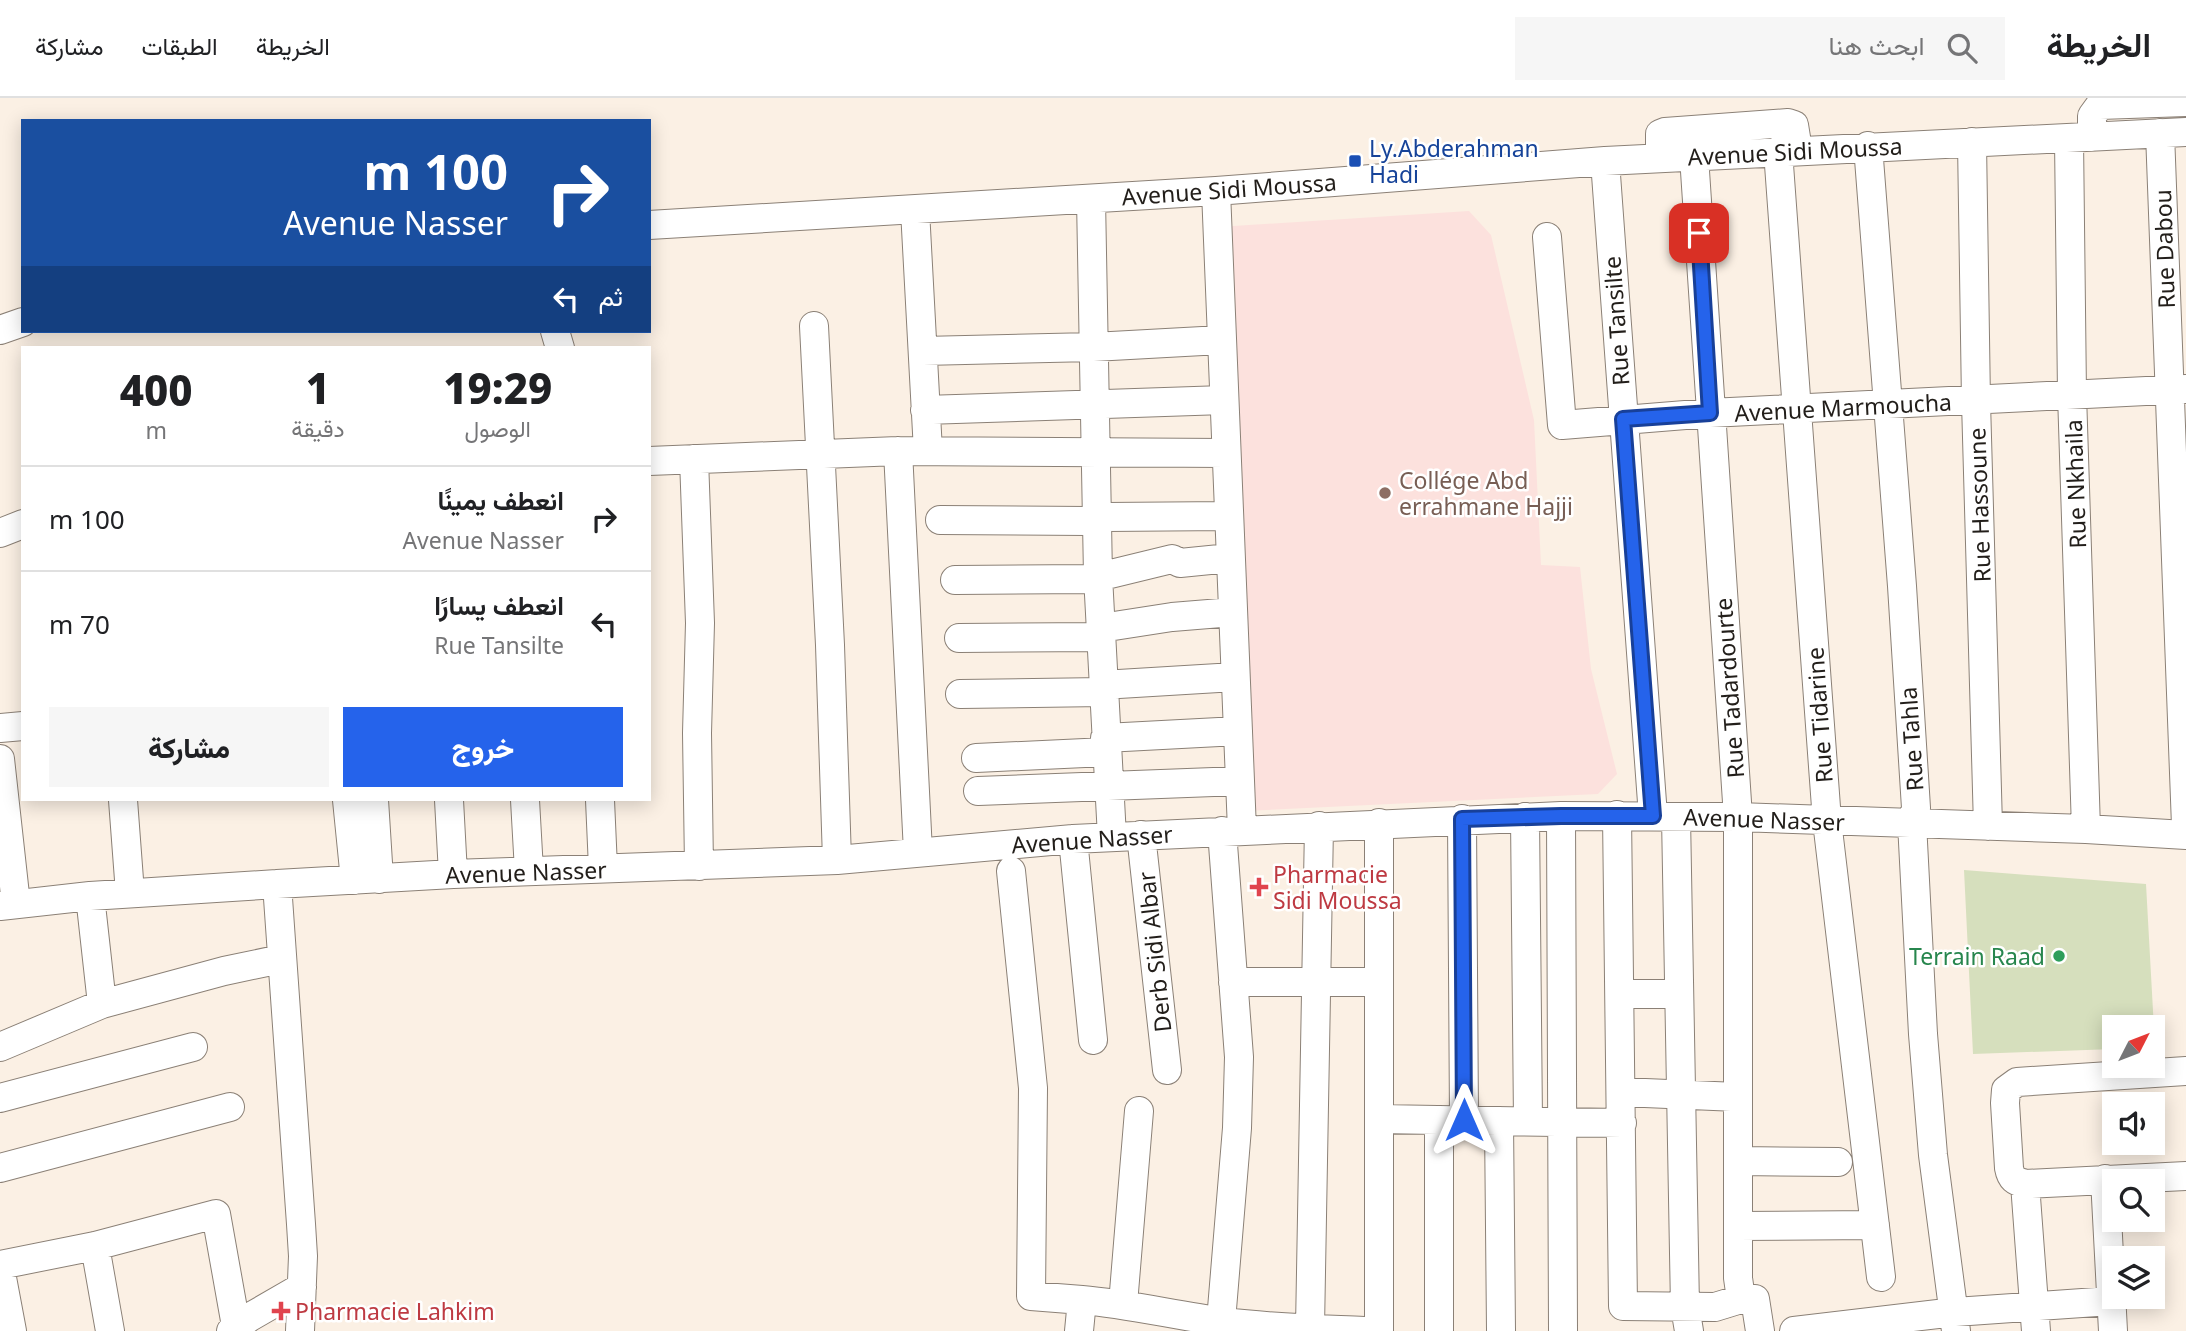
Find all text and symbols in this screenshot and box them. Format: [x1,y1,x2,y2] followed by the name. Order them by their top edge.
[1515,17,2005,80] search box
[2047,22,2151,67] text: الخريطة
[1829,27,1925,63] text: ابحث هنا
[35,29,103,62] text: مشاركة
[141,29,218,62] text: الطبقات
[256,29,330,62] text: الخريطة
[1943,29,1981,67] icon: search
[1687,129,1903,173] street label: Avenue Sidi Moussa
[1369,132,1539,190] place label: Ly.Abderahman Hadi
[363,138,508,204] text: 100 m
[532,147,623,238] icon: right
[1347,153,1363,169] marker: Ly.Abderahman Hadi
[1121,166,1337,212] street label: Avenue Sidi Moussa
[2146,189,2182,309] street label: Rue Dabou
[283,201,508,244] text: Avenue Nasser
[1669,203,1729,263] pin
[1680,214,1718,252] icon: arrive
[1596,255,1636,387] street label: Rue Tansilte
[599,278,623,314] text: ثم
[547,280,585,318] icon: left
[306,359,330,416] text: 1
[443,359,552,416] text: 19:29
[120,361,193,418] text: 400
[1733,385,1953,429] street label: Avenue Marmoucha
[291,412,345,444] text: دقيقة
[465,412,531,444] text: الوصول
[145,414,167,446] text: m
[2057,419,2093,549] street label: Rue Nkhaila
[1960,427,1998,583] street label: Rue Hassoune
[1399,464,1573,522] place label: Collége Abd errahmane Hajji
[437,482,564,518] text: انعطف يمينًا
[1377,485,1393,501] marker: Collége Abd errahmane Hajji
[585,500,623,538] icon: right
[49,501,125,537] text: 100 m
[402,524,564,556] text: Avenue Nasser
[434,587,564,623] text: انعطف يسارًا
[1707,597,1751,779] street label: Rue Tadardourte
[585,605,623,643] icon: left
[49,606,110,642] text: 70 m
[434,629,564,661] text: Rue Tansilte
[1798,646,1840,784] street label: Rue Tidarine
[1891,686,1931,792] street label: Rue Tahla
[49,707,329,787] button: مشاركة
[343,707,623,787] button: خروج
[1683,800,1846,838] street label: Avenue Nasser
[1010,817,1174,861] street label: Avenue Nasser
[445,853,608,891] street label: Avenue Nasser
[1273,858,1402,916] place label: Pharmacie Sidi Moussa
[1130,870,1178,1034] street label: Derb Sidi Albar
[1251,879,1267,895] marker: Pharmacie Sidi Moussa
[1909,940,2045,972] place label: Terrain Raad
[2051,948,2067,964] marker: Terrain Raad
[2102,1015,2165,1078] north arrow
[2102,1015,2165,1309] map controls
[1427,1083,1501,1157] position arrow
[2102,1092,2165,1155] button: sound
[2102,1169,2165,1232] button: search
[2102,1246,2165,1309] button: layers
[295,1295,495,1327] place label: Pharmacie Lahkim
[273,1303,289,1319] marker: Pharmacie Lahkim

